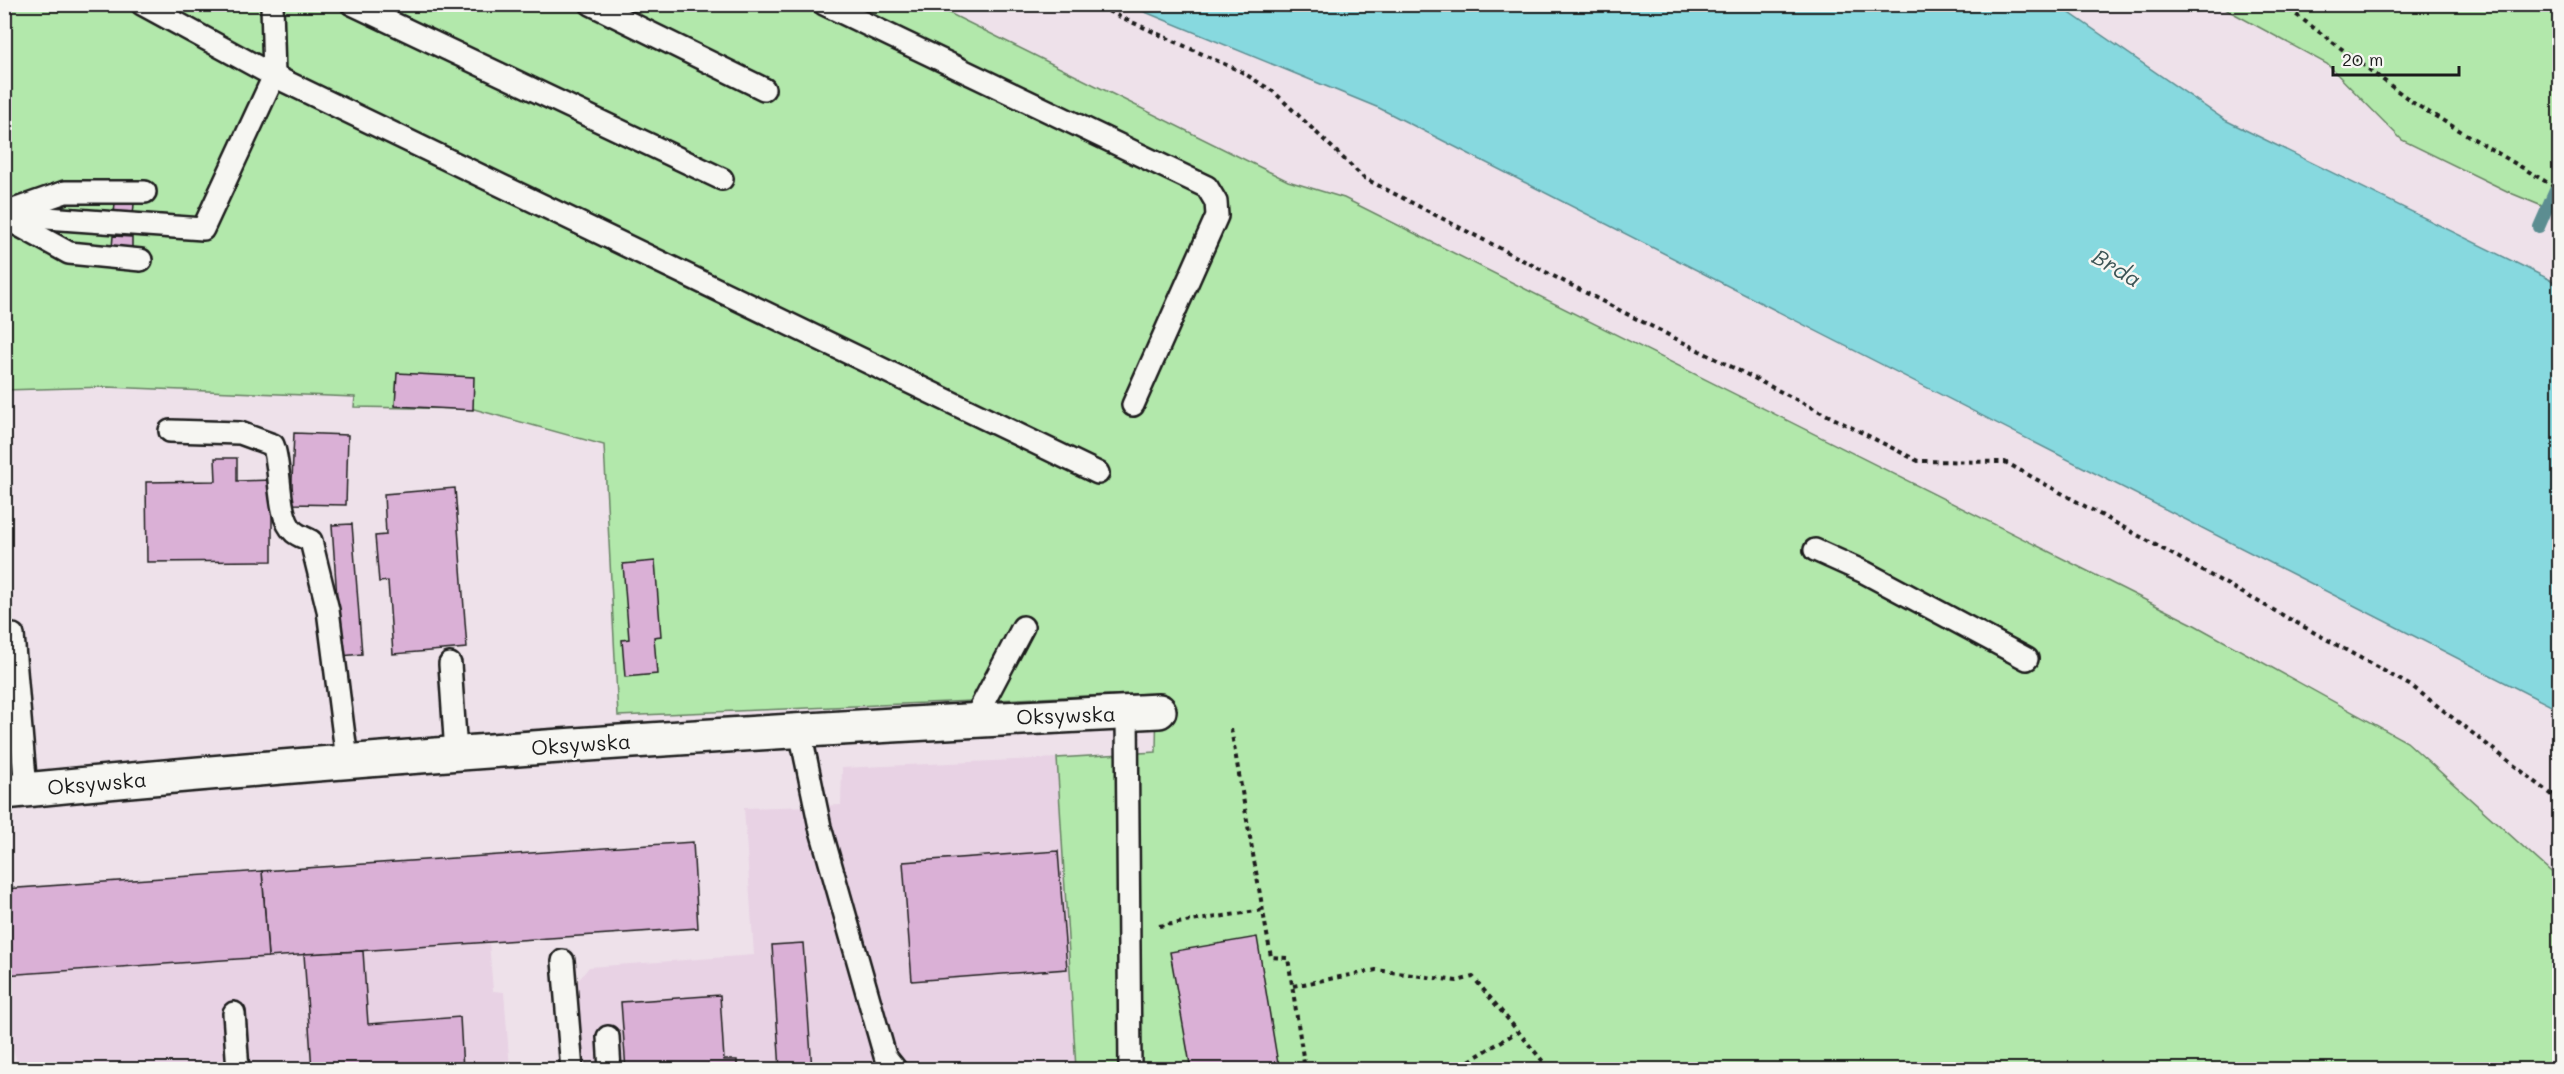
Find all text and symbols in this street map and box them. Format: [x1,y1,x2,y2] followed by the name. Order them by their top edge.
[2333,39,2459,77] scale bar
[2342,47,2383,71] text: 20 m
[2087,242,2147,293] water label: Brda
[1016,699,1116,730] street label: Oksywska
[530,727,632,760] street label: Oksywska
[46,765,148,800] street label: Oksywska

